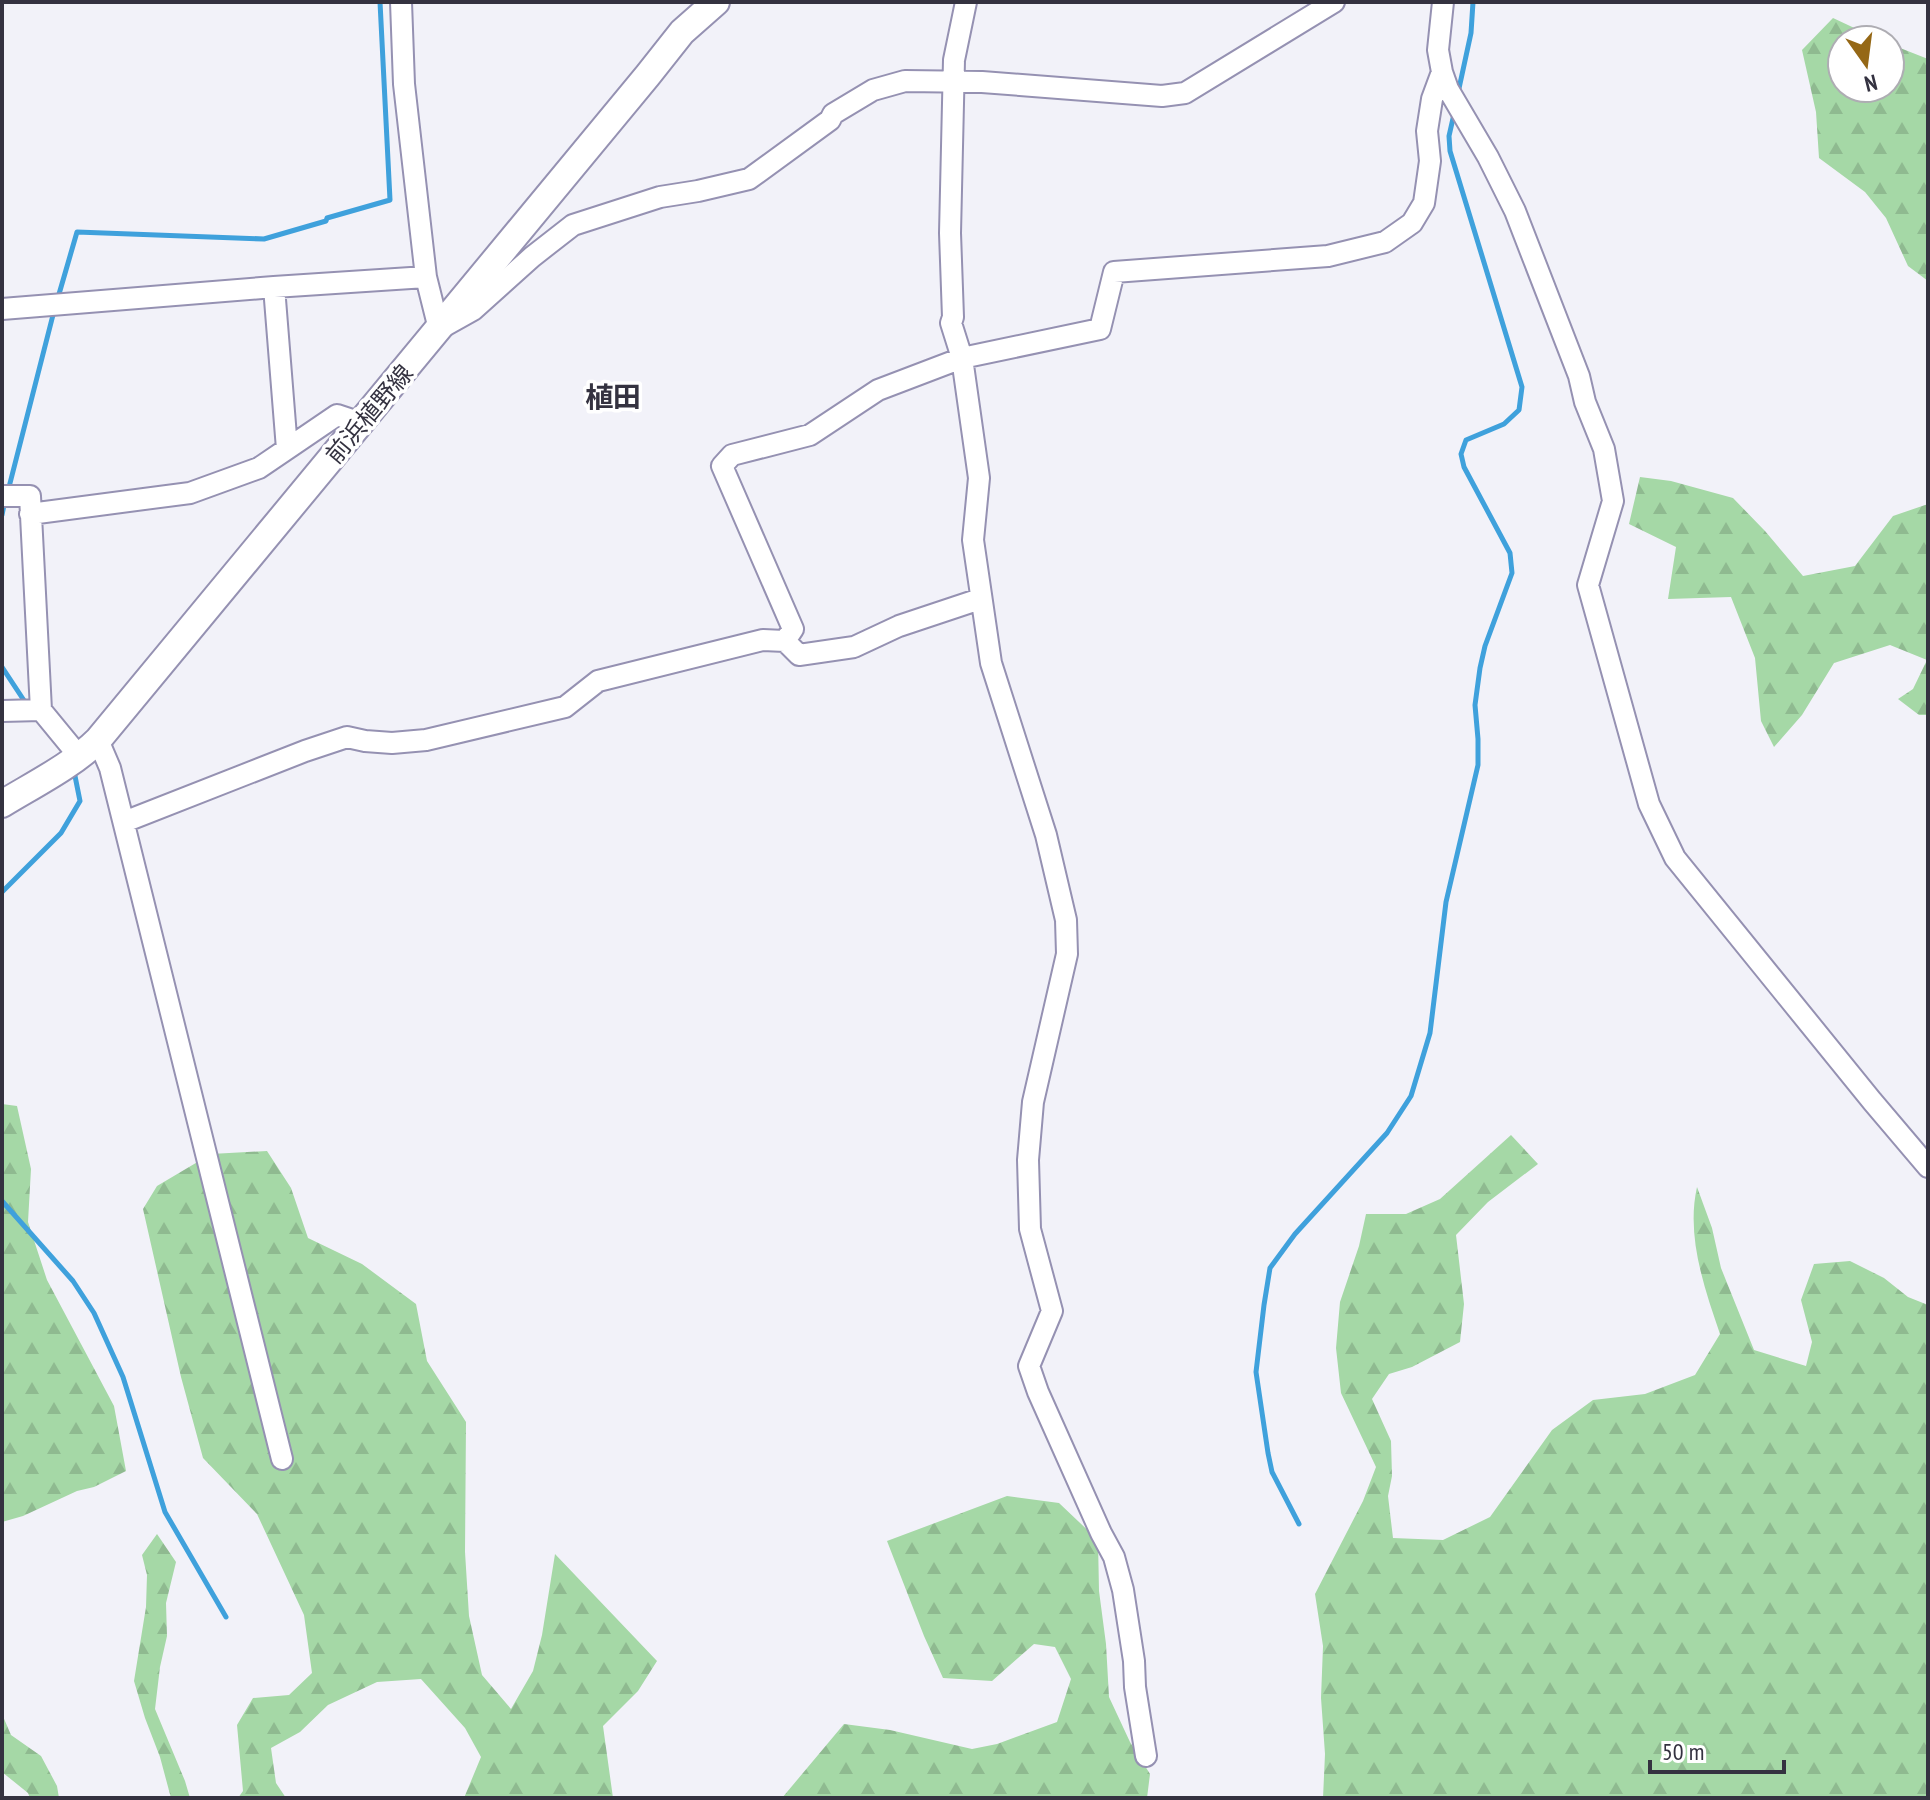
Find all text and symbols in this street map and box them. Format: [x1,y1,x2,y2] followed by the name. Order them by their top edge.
[1826,24,1906,104] north arrow
[1862,68,1880,98] text: N
[319,358,419,470] street label: 前浜植野線
[585,378,641,415] district label: 植田
[1650,1724,1784,1774] scale bar
[1662,1736,1704,1767] text: 50 m

